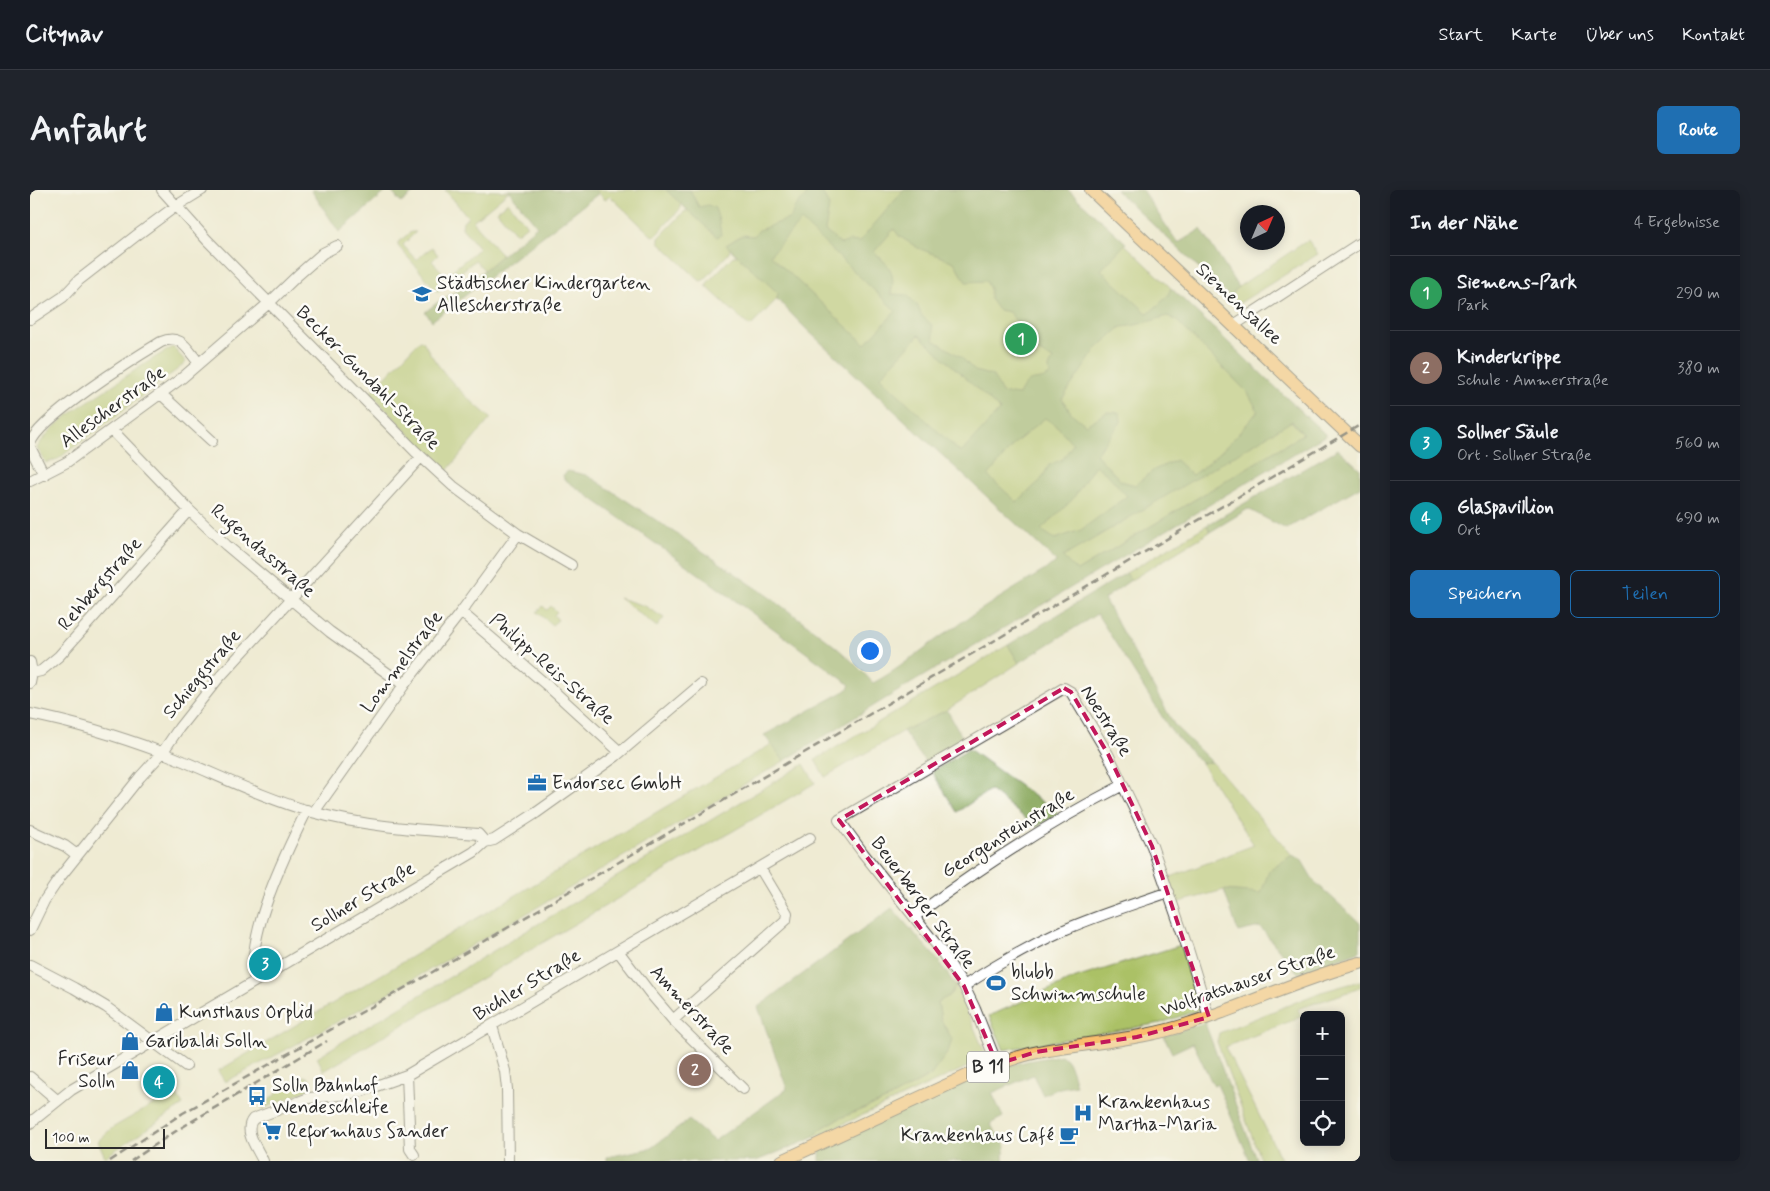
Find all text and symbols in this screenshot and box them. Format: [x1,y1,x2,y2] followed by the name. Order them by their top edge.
[25,19,103,50] text: Citynav
[1439,23,1483,47] text: Start
[1511,23,1557,47] text: Karte
[1585,23,1654,47] text: Über uns
[1682,23,1745,47] text: Kontakt
[1657,106,1740,154] button: Route
[30,107,147,153] text: Anfahrt
[1240,205,1285,250] north arrow
[1410,209,1518,237] text: In der Nähe
[1634,212,1720,233] text: 4 Ergebnisse
[1190,257,1288,351] street label: Siemensallee
[1457,270,1577,295] text: Siemens-Park
[437,271,651,318] place label: Städtischer Kindergarten Allescherstraße
[411,283,433,305] school or university icon: Städtischer Kindergarten Allescherstraße
[1422,283,1430,304] text: 1
[1676,283,1720,304] text: 290 m
[1457,295,1489,316] text: Park
[290,300,446,456] street label: Becker-Gundahl-Straße
[1005,320,1037,358] pin: 1
[1457,345,1561,370] text: Kinderkrippe
[1422,358,1430,379] text: 2
[1677,358,1720,379] text: 380 m
[55,360,171,454] street label: Allescherstraße
[1457,370,1609,391] text: Schule · Ammerstraße
[1457,420,1558,445] text: Sollner Säule
[1422,433,1430,454] text: 3
[1675,433,1720,454] text: 560 m
[1457,445,1592,466] text: Ort · Sollner Straße
[1457,495,1554,520] text: Glaspavillion
[203,499,321,606] street label: Rugendasstraße
[1421,508,1431,529] text: 4
[1676,508,1720,529] text: 690 m
[1457,520,1481,541] text: Ort
[52,532,150,638] street label: Rehbergstraße
[1410,570,1560,618] button: Speichern
[1570,570,1720,618] button: Teilen
[355,606,449,718] street label: Lommelstraße
[484,608,620,730] street label: Philipp-Reis-Straße
[157,624,249,726] street label: Schieggstraße
[857,638,883,664] your location
[1074,681,1138,761] street label: Noestraße
[552,771,682,796] place label: Endorsec GmbH
[526,772,548,794] office icon: Endorsec GmbH
[937,782,1080,886] street label: Georgensteinstraße
[863,832,981,976] street label: Beuerberger Straße
[306,856,420,938] street label: Sollner Straße
[1158,939,1338,1023] street label: Wolfratshauser Straße
[469,943,585,1027] street label: Bichler Straße
[249,945,281,983] pin: 3
[644,960,740,1060] street label: Ammerstraße
[1011,960,1146,1007] place label: blubb Schwimmschule
[985,972,1007,994] sports icon: blubb Schwimmschule
[179,1000,313,1025] place label: Kunsthaus Orplid
[153,1001,175,1023] shop icon: Kunsthaus Orplid
[1300,1011,1345,1146] map controls
[1300,1011,1345,1056] button: +
[145,1029,267,1054] place label: Garibaldi Solln
[119,1030,141,1052] shop icon: Garibaldi Solln
[58,1047,115,1094] place label: Friseur Solln
[679,1051,711,1089] pin: 2
[967,1052,1009,1082] road number: B 11
[1300,1056,1345,1101] button: −
[119,1059,141,1081] shop icon: Friseur Solln
[143,1063,175,1101] pin: 4
[272,1073,389,1120] place label: Solln Bahnhof Wendeschleife
[246,1085,268,1107] bus stop icon: Solln Bahnhof Wendeschleife
[1098,1090,1217,1137] place label: Krankenhaus Martha-Maria
[1300,1101,1345,1146] button: locate
[1072,1102,1094,1124] hospital icon: Krankenhaus Martha-Maria
[287,1119,448,1147] place label: Reformhaus Sander
[261,1120,283,1142] supermarket icon: Reformhaus Sander
[901,1123,1054,1148] place label: Krankenhaus Café
[1058,1124,1080,1146] cafe icon: Krankenhaus Café
[45,1126,165,1149] scale bar
[52,1129,90,1147] text: 100 m

